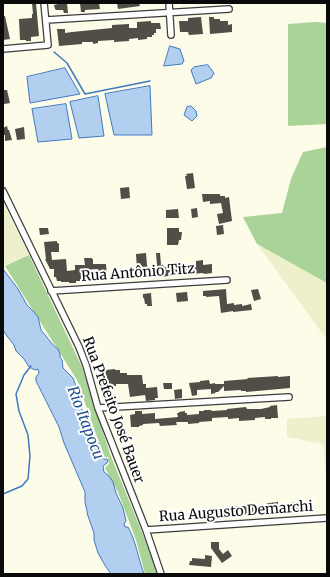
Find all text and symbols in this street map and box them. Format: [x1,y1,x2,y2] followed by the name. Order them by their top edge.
[81,261,195,285] street label: Rua Antônio Titz
[79,334,147,486] street label: Rua Prefeito José Bauer
[63,384,107,462] water label: Rio Itapocu
[158,498,314,526] street label: Rua Augusto Demarchi

